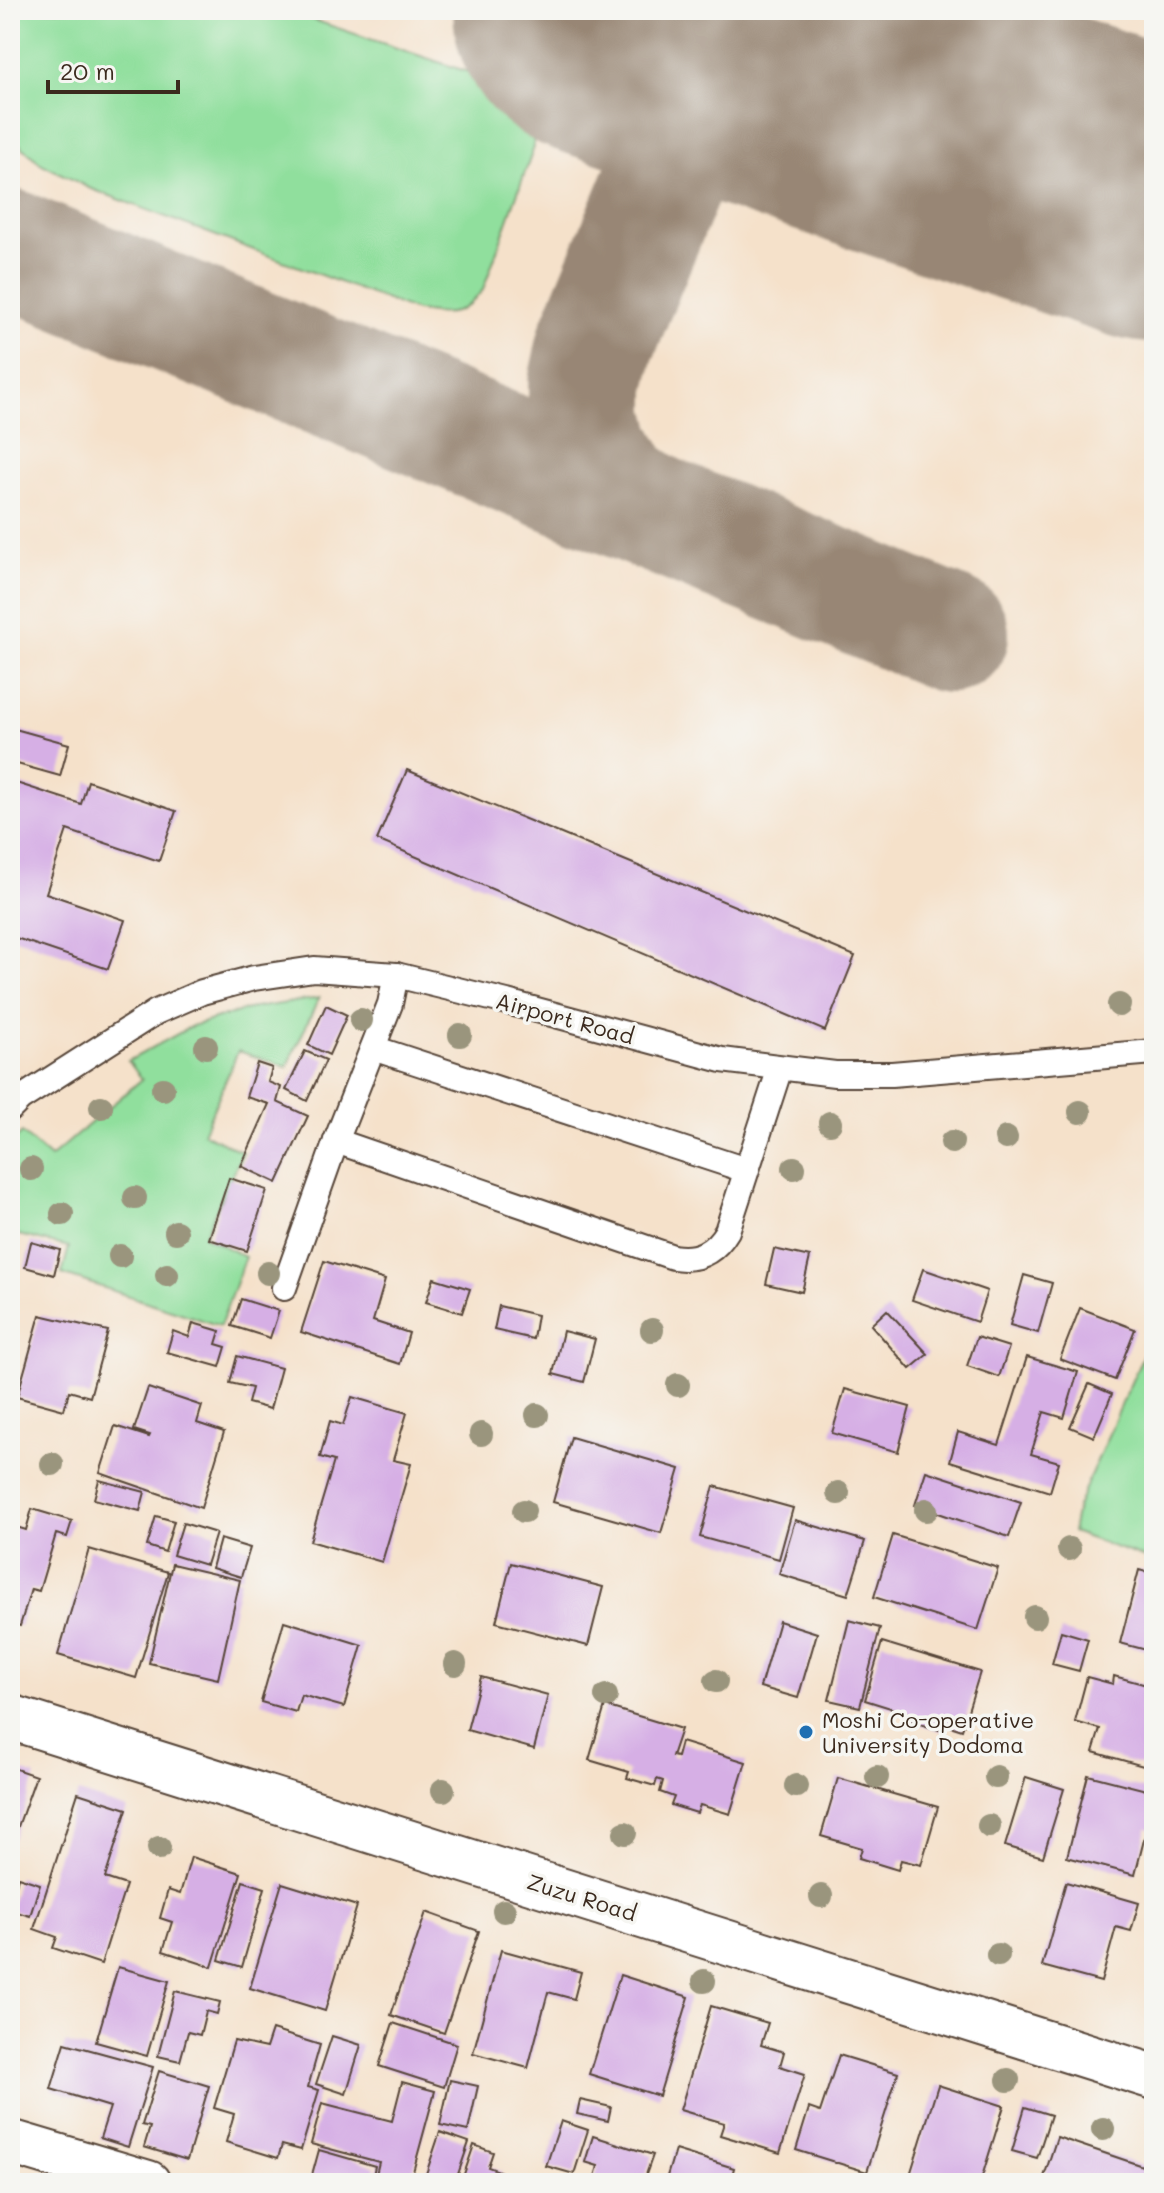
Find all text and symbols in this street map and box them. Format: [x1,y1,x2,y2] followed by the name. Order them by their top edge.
[48,44,178,94] scale bar
[60,55,115,86] text: 20 m
[493,986,637,1050] street label: Airport Road
[822,1705,1034,1759] place label: Moshi Co-operative University Dodoma
[797,1723,815,1741] marker: Moshi Co-operative University Dodoma
[524,1867,640,1927] street label: Zuzu Road

